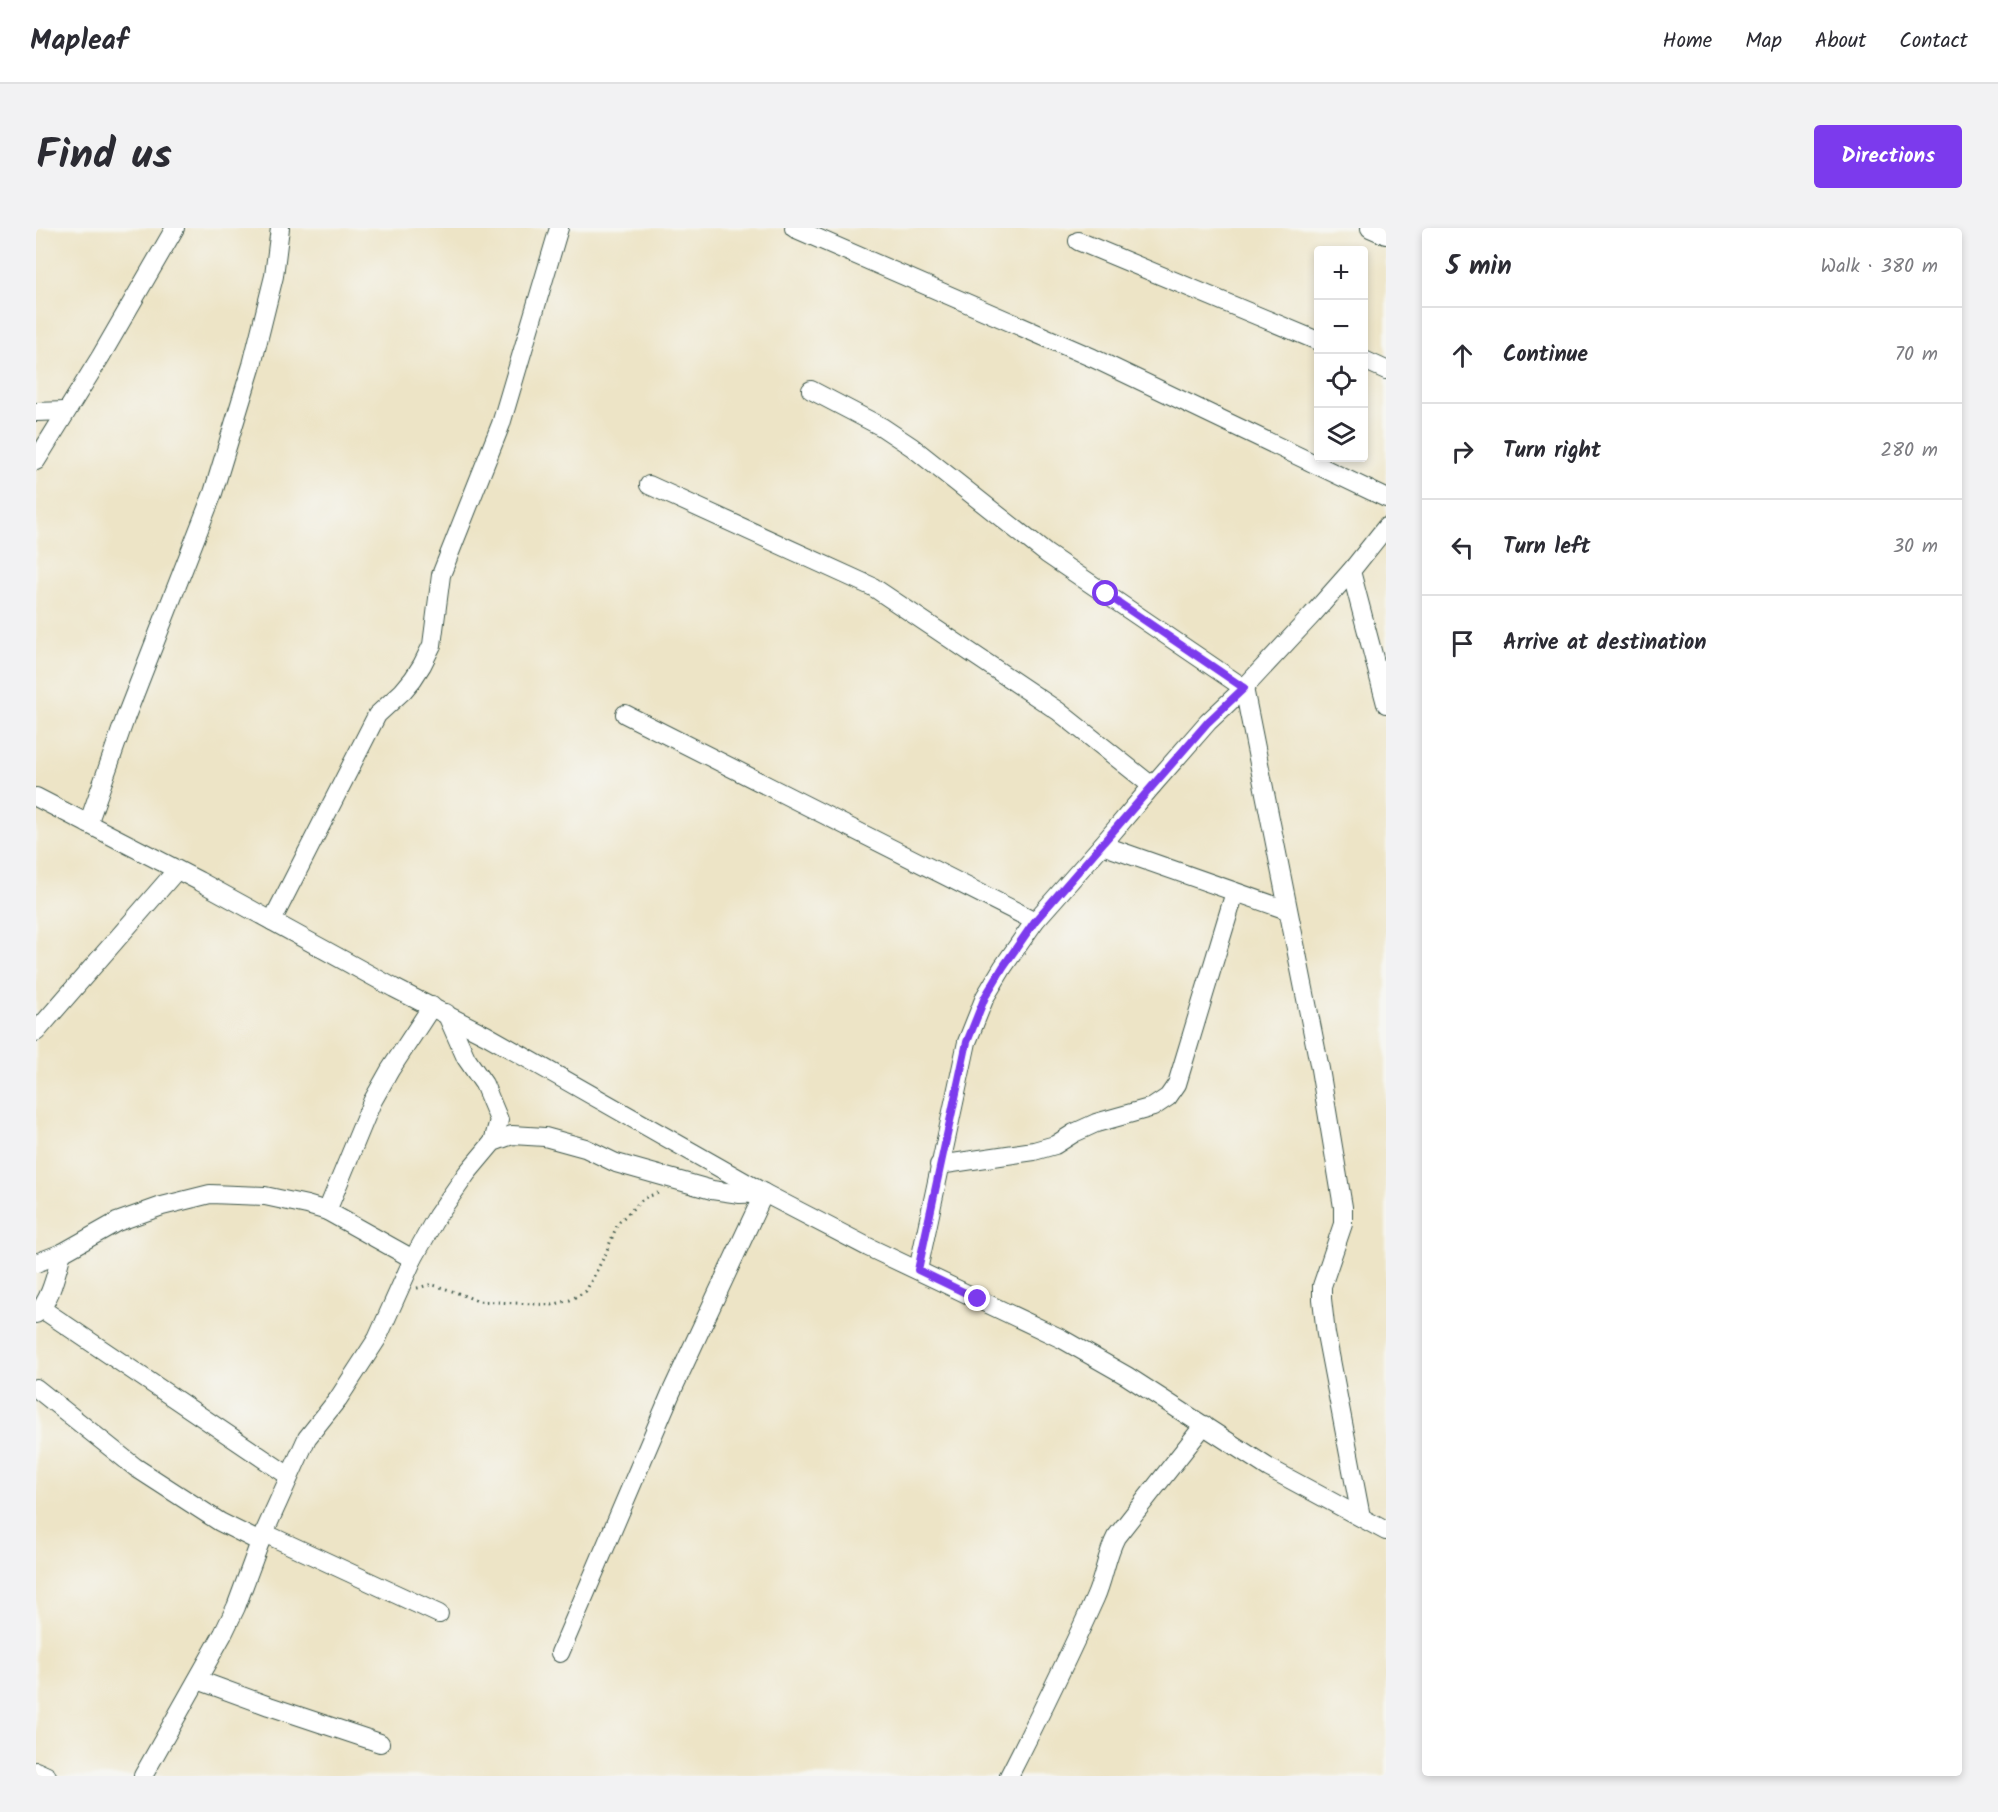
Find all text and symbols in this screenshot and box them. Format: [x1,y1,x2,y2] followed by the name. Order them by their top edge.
[30,19,128,64] text: Mapleaf
[1663,25,1712,58] text: Home
[1745,25,1782,58] text: Map
[1815,25,1866,58] text: About
[1899,25,1968,58] text: Contact
[36,123,172,190] text: Find us
[1814,125,1962,188] button: Directions
[1314,246,1368,462] map controls
[1314,246,1368,300] button: +
[1446,246,1512,288] text: 5 min
[1821,251,1938,283] text: Walk · 380 m
[1314,300,1368,354] button: −
[1503,338,1588,373] text: Continue
[1446,339,1479,372] icon: ahead
[1895,339,1938,371] text: 70 m
[1314,354,1368,408] button: locate
[1314,408,1368,462] button: layers
[1503,434,1601,469] text: Turn right
[1446,435,1479,468] icon: right
[1880,435,1938,467] text: 280 m
[1503,530,1590,565] text: Turn left
[1446,531,1479,564] icon: left
[1893,531,1938,563] text: 30 m
[1092,580,1118,606] route start
[1503,626,1706,661] text: Arrive at destination
[1446,627,1479,660] icon: arrive
[964,1285,990,1311] route end

